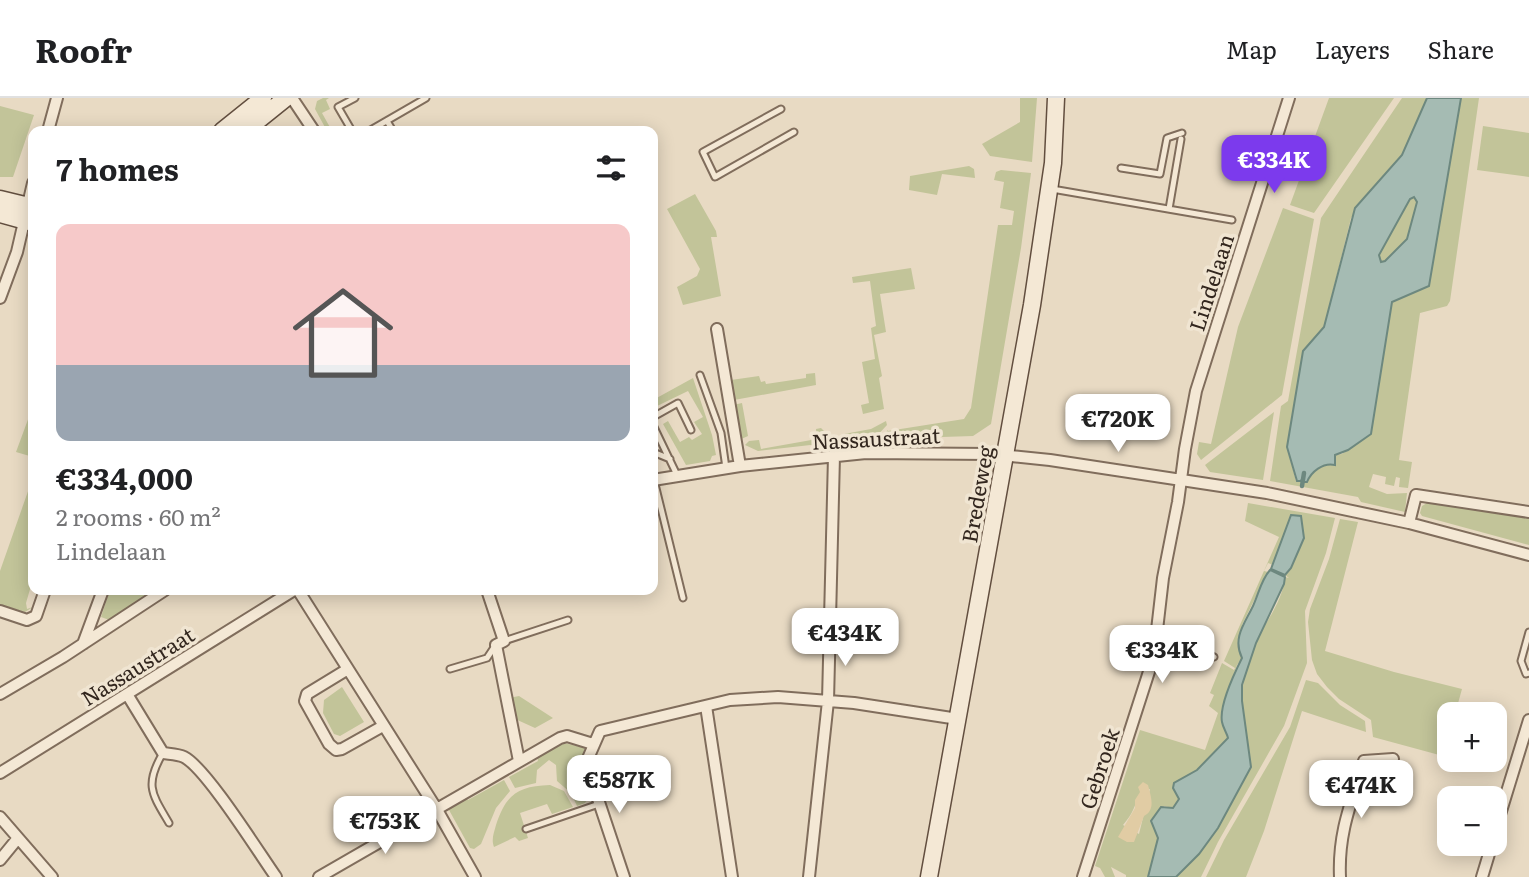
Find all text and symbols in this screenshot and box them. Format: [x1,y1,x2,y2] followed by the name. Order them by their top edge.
[35,24,132,73] text: Roofr
[1226,31,1277,66] text: Map
[1315,31,1389,66] text: Layers
[1427,31,1494,66] text: Share
[1225,136,1323,195] pin: €334K
[1237,141,1311,175] text: €334K
[56,146,179,190] text: 7 homes
[592,149,630,187] icon: filters
[1180,229,1240,335] street label: Lindelaan
[280,270,406,396] icon: home
[1069,394,1167,454] pin: €720K
[1081,400,1155,434] text: €720K
[811,418,941,456] street label: Nassaustraat
[952,443,1000,545] street label: Bredeweg
[56,455,193,499] text: €334,000
[56,499,221,533] text: 2 rooms · 60 m²
[56,533,166,567] text: Lindelaan
[796,608,894,668] pin: €434K
[808,614,882,648] text: €434K
[74,618,200,712] street label: Nassaustraat
[1113,626,1211,685] pin: €334K
[1125,631,1199,665] text: €334K
[1437,702,1507,856] map controls
[1437,702,1507,772] button: +
[1070,723,1126,813] street label: Gebroek
[570,756,668,815] pin: €587K
[1312,760,1410,820] pin: €474K
[583,761,655,795] text: €587K
[1325,766,1397,800] text: €474K
[1437,786,1507,856] button: −
[336,796,434,856] pin: €753K
[349,802,421,836] text: €753K

